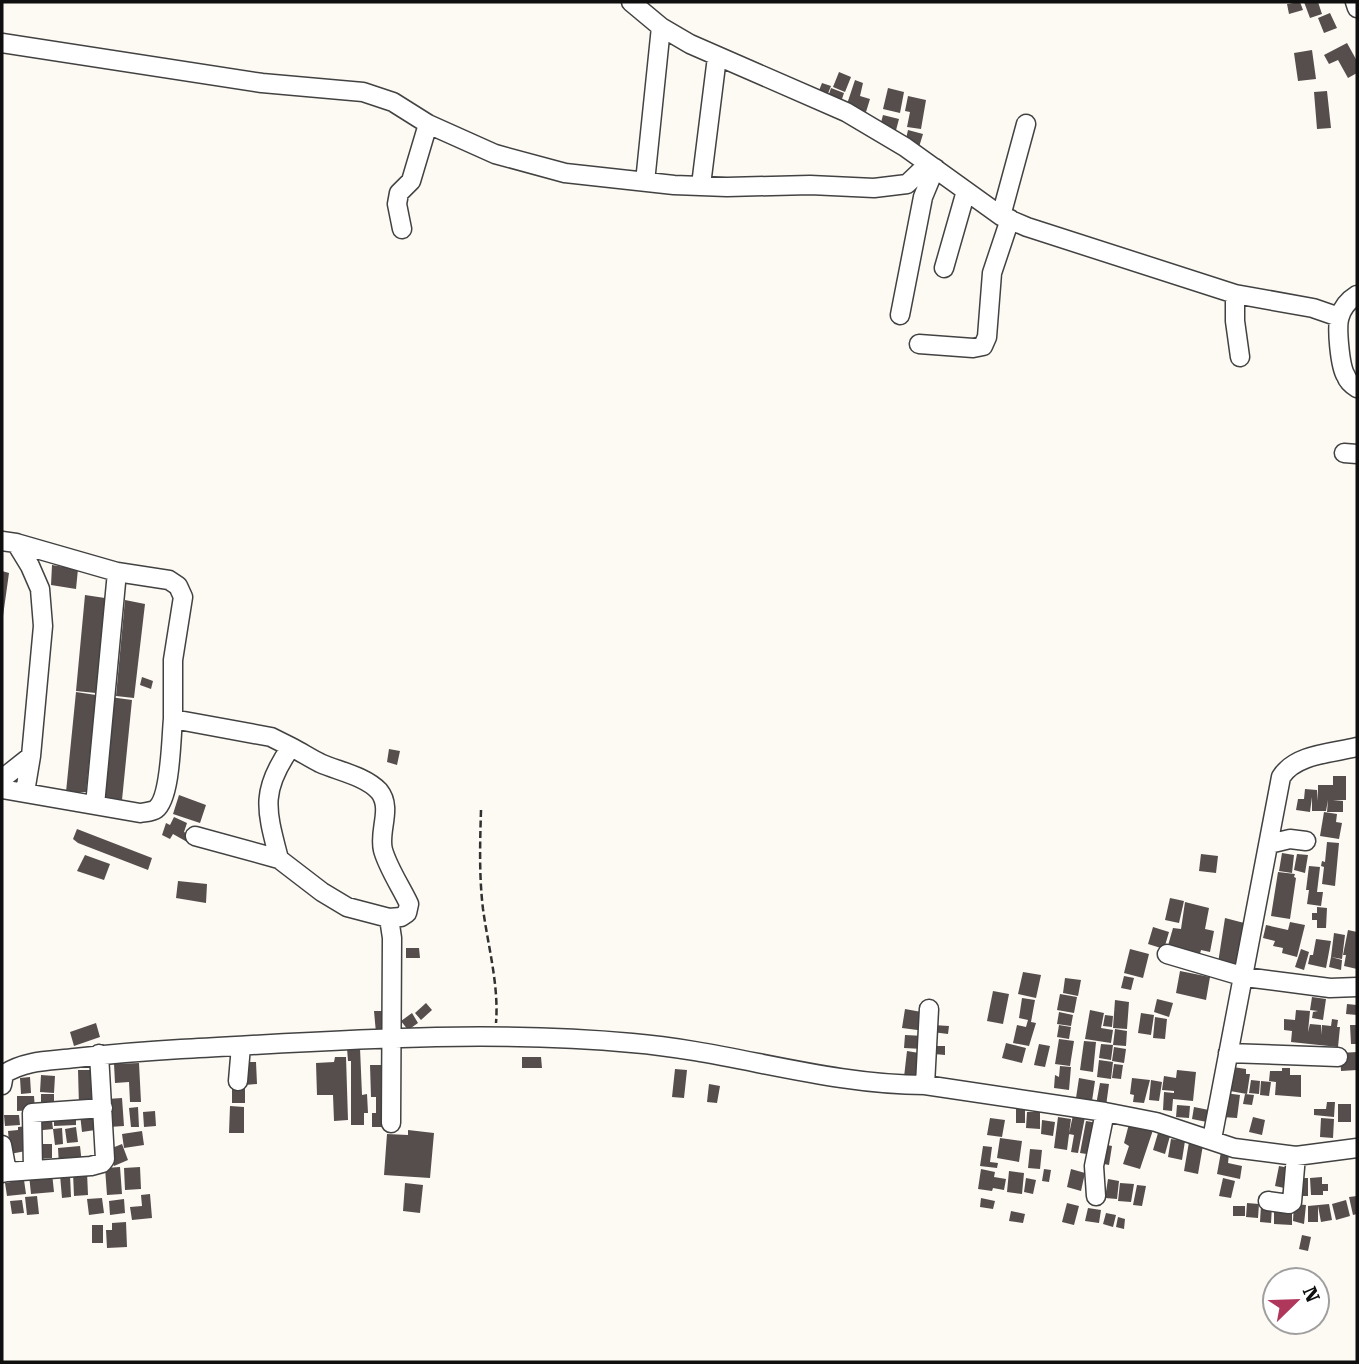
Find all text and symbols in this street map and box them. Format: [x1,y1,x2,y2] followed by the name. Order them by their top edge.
[1261,1266,1331,1336] north arrow
[1298,1283,1325,1306] text: N

